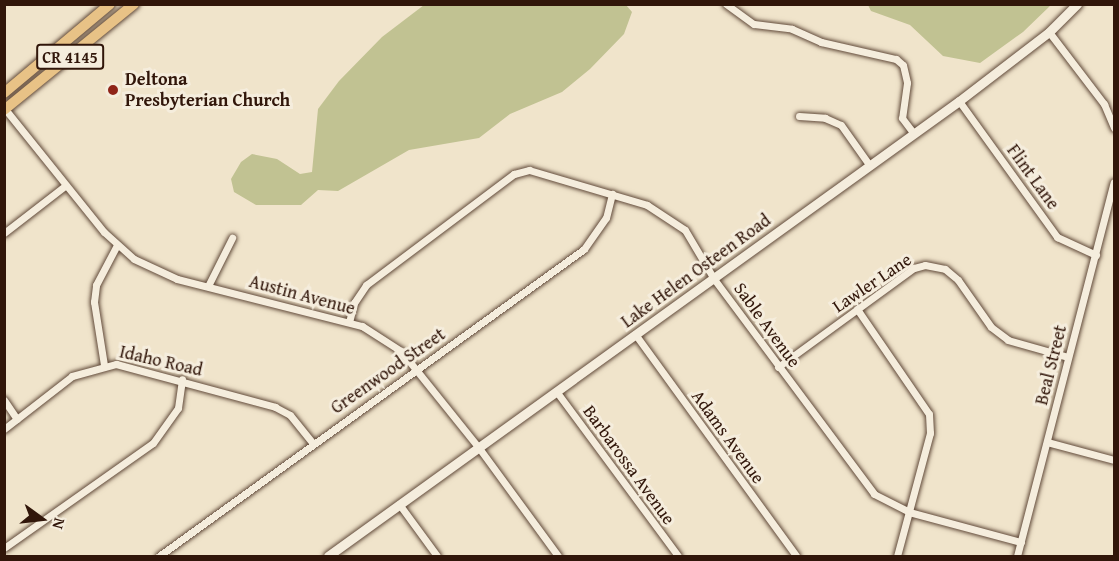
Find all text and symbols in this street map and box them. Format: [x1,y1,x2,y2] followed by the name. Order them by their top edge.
[36,44,104,70] road number: CR 4145
[125,69,290,112] place label: Deltona Presbyterian Church
[106,83,120,97] marker: Deltona Presbyterian Church
[1002,140,1064,214] street label: Flint Lane
[617,210,775,332] street label: Lake Helen Osteen Road
[828,249,916,317] street label: Lawler Lane
[247,271,357,319] street label: Austin Avenue
[729,278,805,372] street label: Sable Avenue
[1031,323,1071,407] street label: Beal Street
[327,324,449,418] street label: Greenwood Street
[117,341,205,381] street label: Idaho Road
[687,386,769,488] street label: Adams Avenue
[578,401,680,529] street label: Barbarossa Avenue
[12,489,72,549] north arrow
[46,515,72,532] text: N

